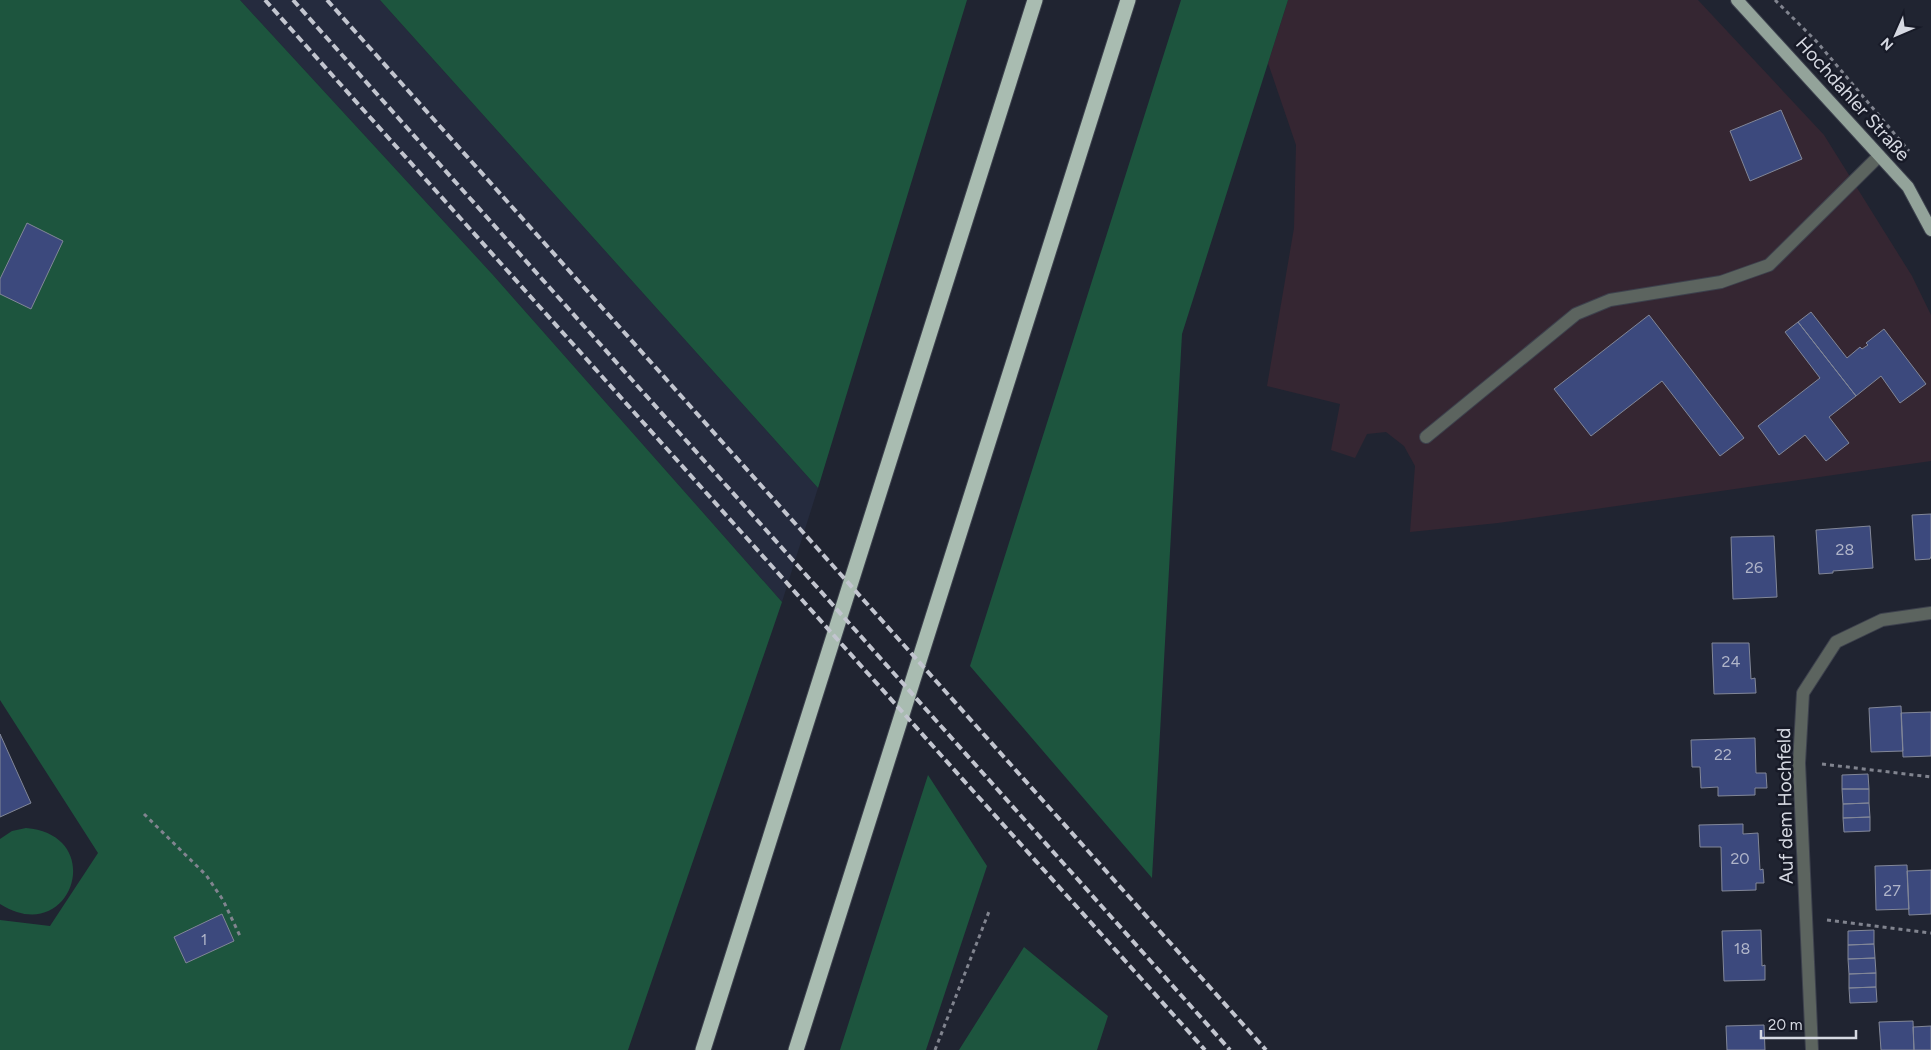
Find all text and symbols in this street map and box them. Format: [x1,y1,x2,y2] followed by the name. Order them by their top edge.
[1871,10,1921,60] north arrow
[1791,32,1915,166] street label: Hochdahler Straße
[1877,34,1897,54] text: N
[1836,540,1854,559] house number: 28
[1745,558,1763,577] house number: 26
[1722,652,1740,671] house number: 24
[1772,728,1798,884] street label: Auf dem Hochfeld
[1714,745,1732,764] house number: 22
[1730,849,1750,868] house number: 20
[1883,881,1901,900] house number: 27
[201,930,207,949] house number: 1
[1734,939,1750,958] house number: 18
[1761,1008,1856,1040] scale bar
[1768,1016,1802,1034] text: 20 m

